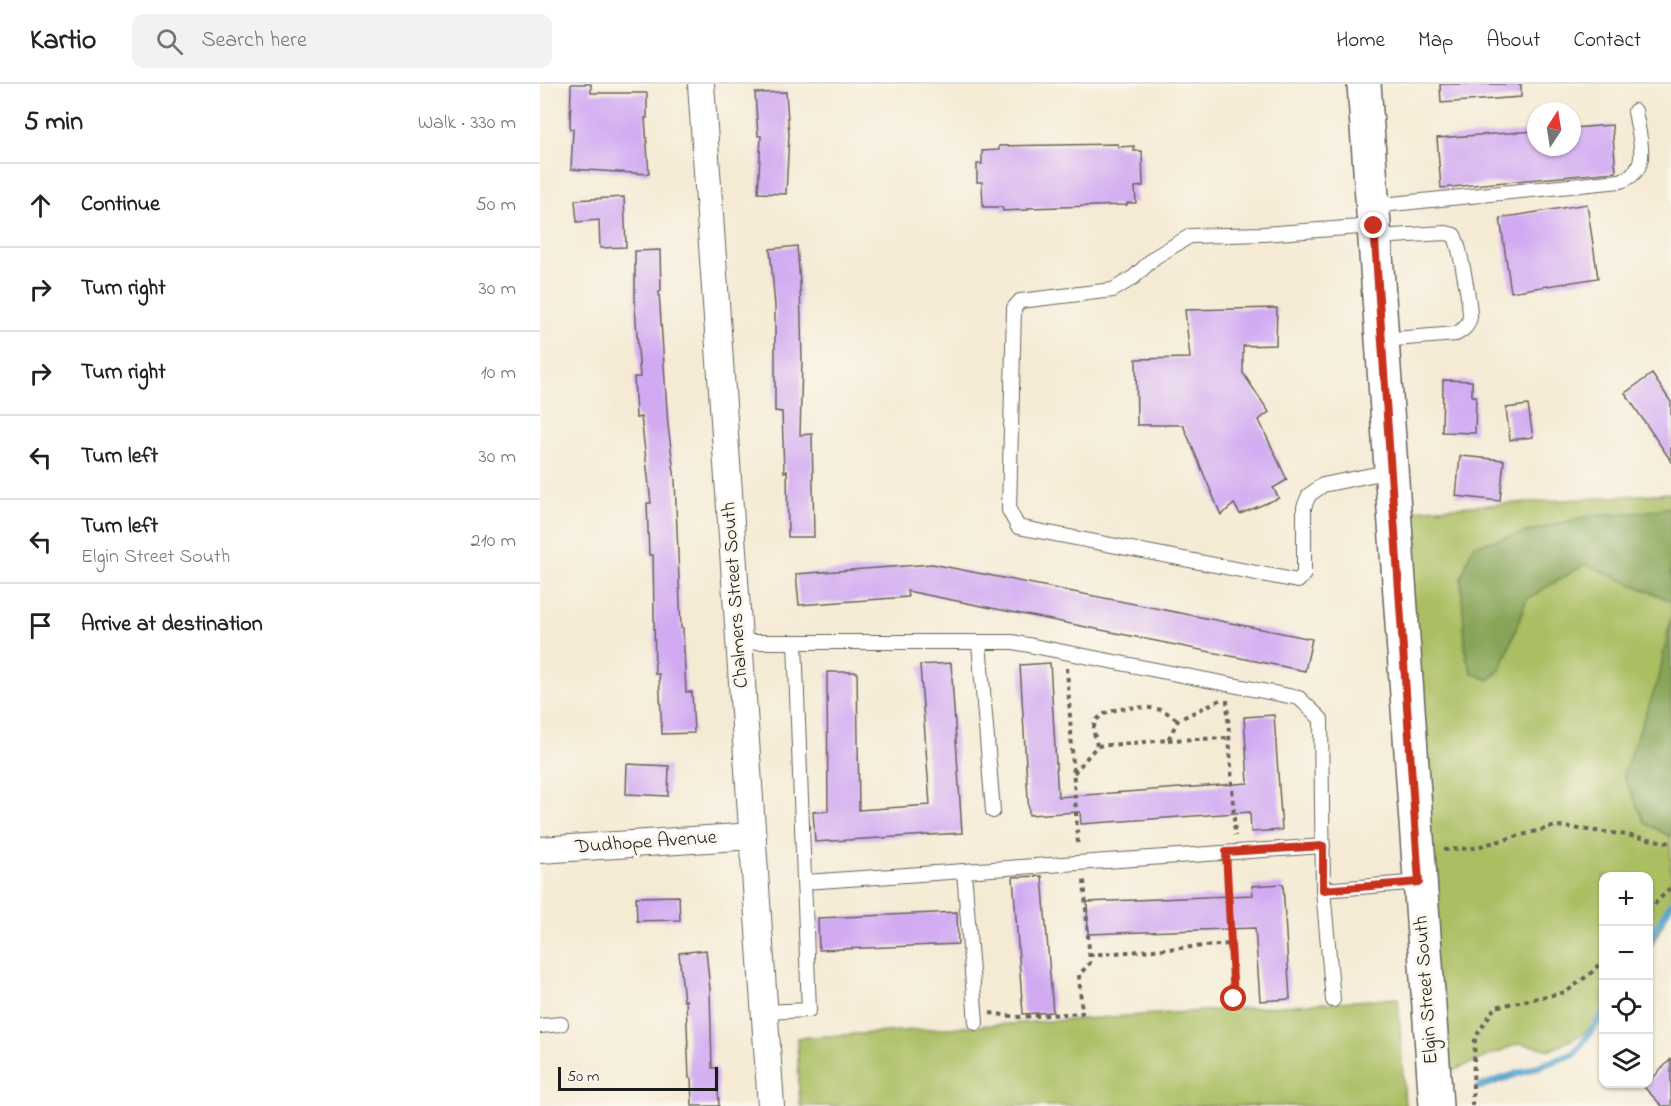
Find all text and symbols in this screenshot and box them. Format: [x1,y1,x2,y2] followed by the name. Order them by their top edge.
[132,14,552,68] search box
[30,21,96,62] text: Kartio
[153,25,186,58] icon: search
[201,25,307,57] text: Search here
[1336,26,1385,56] text: Home
[1418,26,1453,56] text: Map
[1486,26,1540,56] text: About
[1573,26,1641,56] text: Contact
[1527,102,1581,156] north arrow
[24,104,83,142] text: 5 min
[418,109,516,138] text: Walk · 330 m
[24,189,57,222] icon: ahead
[81,189,160,221] text: Continue
[475,191,516,220] text: 50 m
[1360,212,1386,238] route end
[24,273,57,306] icon: right
[81,273,166,305] text: Turn right
[479,275,516,304] text: 30 m
[24,357,57,390] icon: right
[81,357,166,389] text: Turn right
[480,359,516,388] text: 10 m
[24,441,57,474] icon: left
[81,441,158,473] text: Turn left
[479,443,516,472] text: 30 m
[715,501,757,689] street label: Chalmers Street South
[81,511,158,543] text: Turn left
[24,525,57,558] icon: left
[471,527,516,556] text: 210 m
[81,543,230,572] text: Elgin Street South
[24,609,57,642] icon: arrive
[81,609,263,641] text: Arrive at destination
[573,824,718,862] street label: Dudhope Avenue
[1599,872,1653,1088] map controls
[1599,872,1653,926] button: +
[1407,915,1448,1065] street label: Elgin Street South
[1599,926,1653,980] button: −
[1599,980,1653,1034] button: locate
[1220,985,1246,1011] route start
[1599,1034,1653,1088] button: layers
[558,1064,718,1092] scale bar
[567,1065,599,1089] text: 50 m

